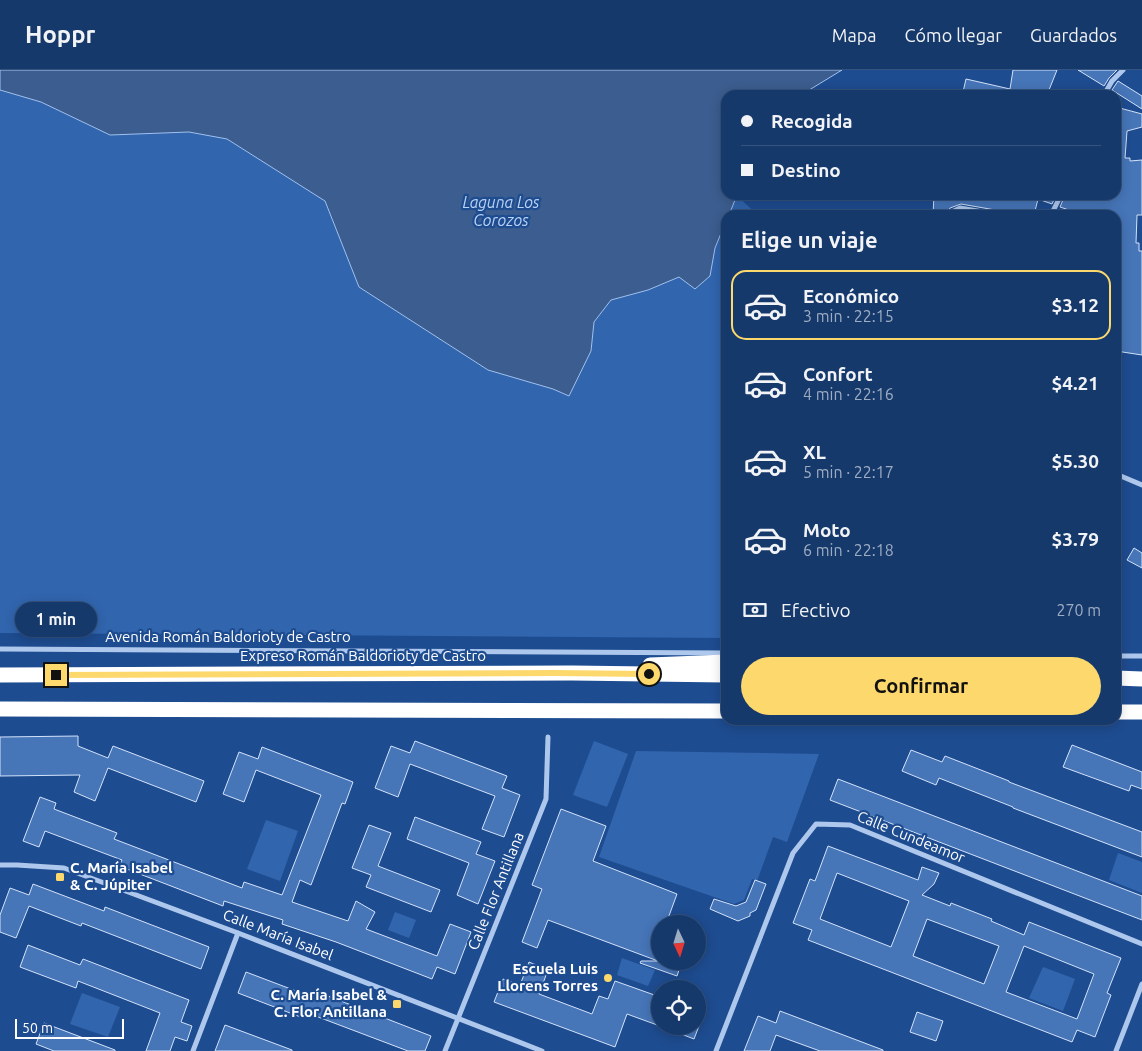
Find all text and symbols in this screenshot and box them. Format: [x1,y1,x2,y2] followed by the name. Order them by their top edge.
[25,21,95,48] text: Hoppr
[832,25,877,45] text: Mapa
[905,25,1002,45] text: Cómo llegar
[1030,25,1117,45] text: Guardados
[771,110,853,132] text: Recogida
[771,159,841,181] text: Destino
[462,193,540,229] water label: Laguna Los Corozos
[741,227,878,252] text: Elige un viaje
[743,283,788,328] icon: car
[803,285,899,307] text: Económico
[1051,294,1099,316] text: $3.12
[803,307,894,325] text: 3 min · 22:15
[743,361,788,406] icon: car
[803,363,873,385] text: Confort
[1051,372,1099,394] text: $4.21
[803,385,894,403] text: 4 min · 22:16
[743,439,788,484] icon: car
[803,441,826,463] text: XL
[1051,450,1099,472] text: $5.30
[803,463,894,481] text: 5 min · 22:17
[743,517,788,562] icon: car
[803,519,851,541] text: Moto
[1051,528,1099,550] text: $3.79
[803,541,894,559] text: 6 min · 22:18
[741,596,769,624] icon: cash
[781,599,851,621] text: Efectivo
[1056,601,1101,619] text: 270 m
[15,602,97,638] callout: 1 min
[36,610,76,628] text: 1 min
[105,628,351,645] street label: Avenida Román Baldorioty de Castro
[240,647,486,664] street label: Expreso Román Baldorioty de Castro
[741,657,1101,715] button: Confirmar
[638,663,660,685] route start
[45,664,67,686] route end
[855,807,968,866] street label: Calle Cundeamor
[464,829,527,952] street label: Calle Flor Antillana
[70,859,173,893] place label: C. María Isabel & C. Júpiter
[54,871,66,883] marker: C. María Isabel & C. Júpiter
[221,906,336,963] street label: Calle María Isabel
[651,915,706,970] north arrow
[651,915,706,1035] map controls
[497,960,598,994] place label: Escuela Luis Llorens Torres
[602,972,614,984] marker: Escuela Luis Llorens Torres
[651,980,706,1035] button: locate
[270,986,388,1020] place label: C. María Isabel & C. Flor Antillana
[391,998,403,1010] marker: C. María Isabel & C. Flor Antillana
[15,1016,124,1039] scale bar
[22,1020,53,1036] text: 50 m

